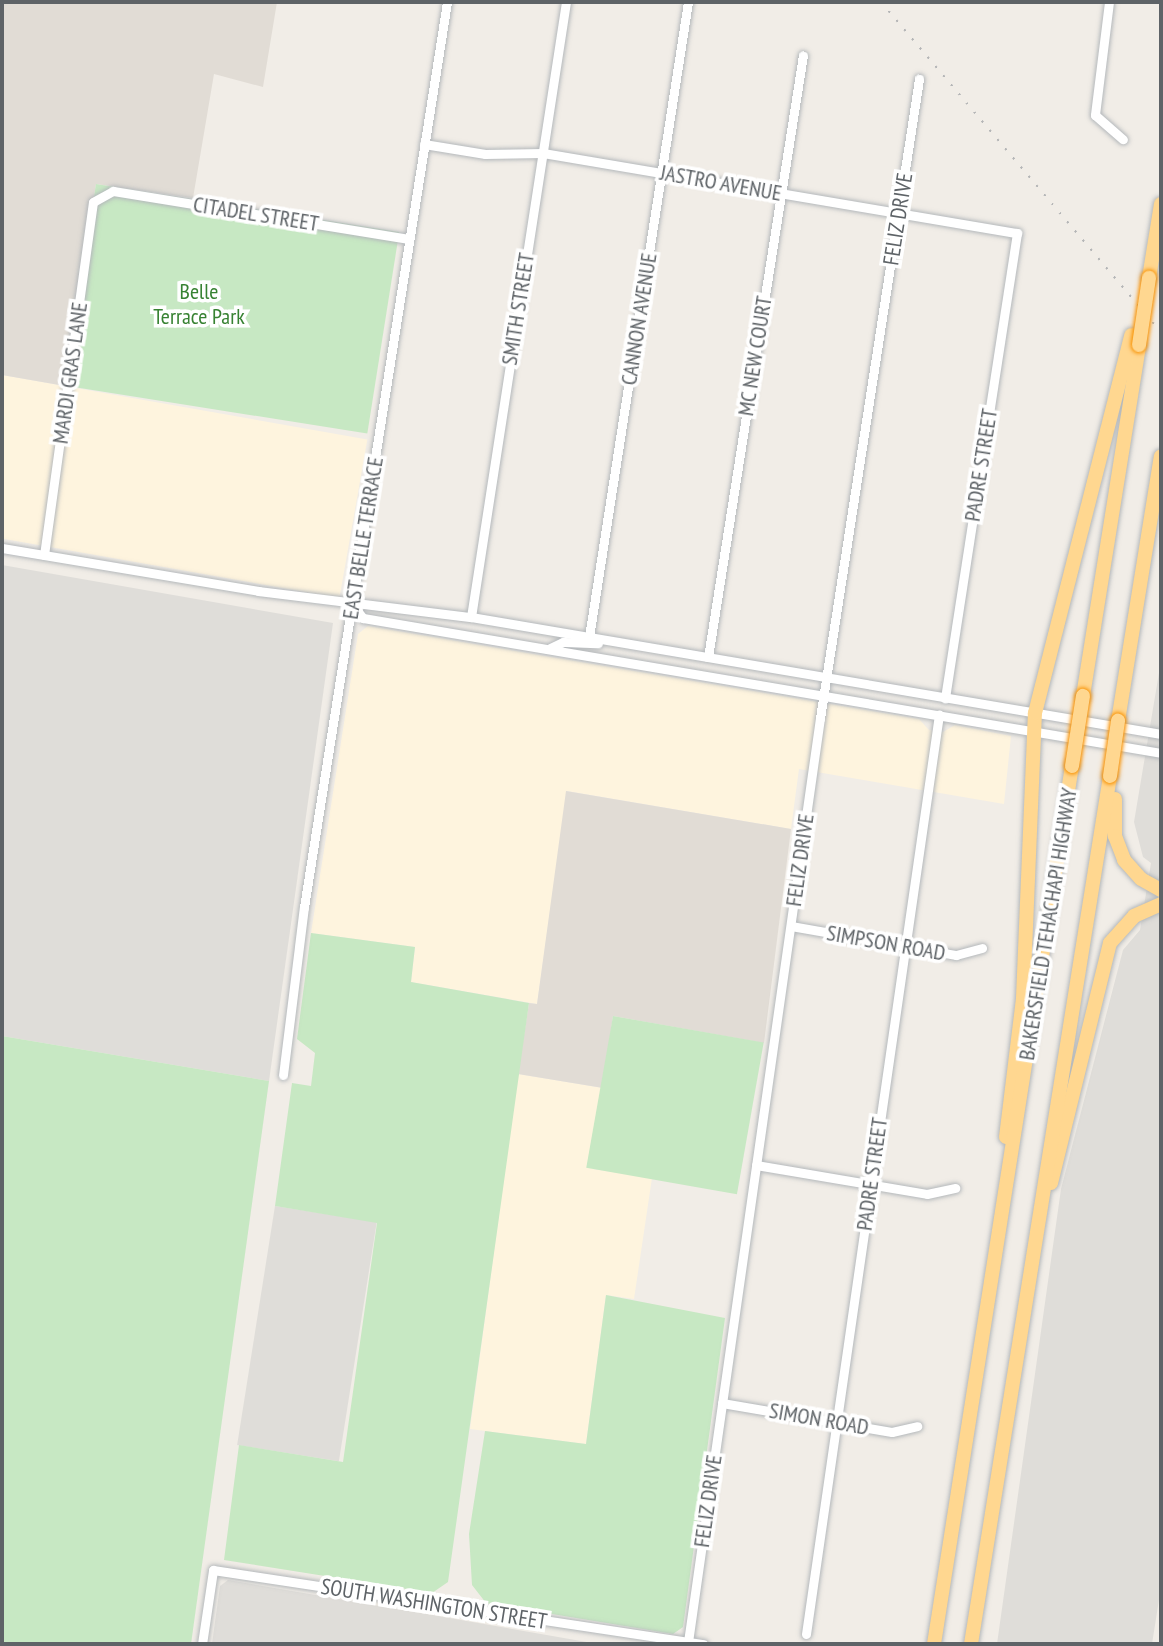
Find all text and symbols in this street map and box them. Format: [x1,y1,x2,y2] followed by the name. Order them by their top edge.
[658,159,784,207] street label: JASTRO AVENUE
[878,171,918,267] street label: FELIZ DRIVE
[191,191,321,237] street label: CITADEL STREET
[496,251,540,367] street label: SMITH STREET
[615,251,663,387] street label: CANNON AVENUE
[153,278,245,330] park label: Belle Terrace Park
[732,294,778,418] street label: MC NEW COURT
[47,301,93,445] street label: MARDI GRAS LANE
[959,407,1003,523] street label: PADRE STREET
[337,454,389,622] street label: EAST BELLE TERRACE
[1013,786,1083,1062] street label: BAKERSFIELD TEHACHAPI HIGHWAY
[780,812,820,908] street label: FELIZ DRIVE
[825,920,947,966] street label: SIMPSON ROAD
[851,1116,893,1232] street label: PADRE STREET
[767,1397,871,1441] street label: SIMON ROAD
[688,1453,728,1549] street label: FELIZ DRIVE
[319,1573,549,1635] street label: SOUTH WASHINGTON STREET

